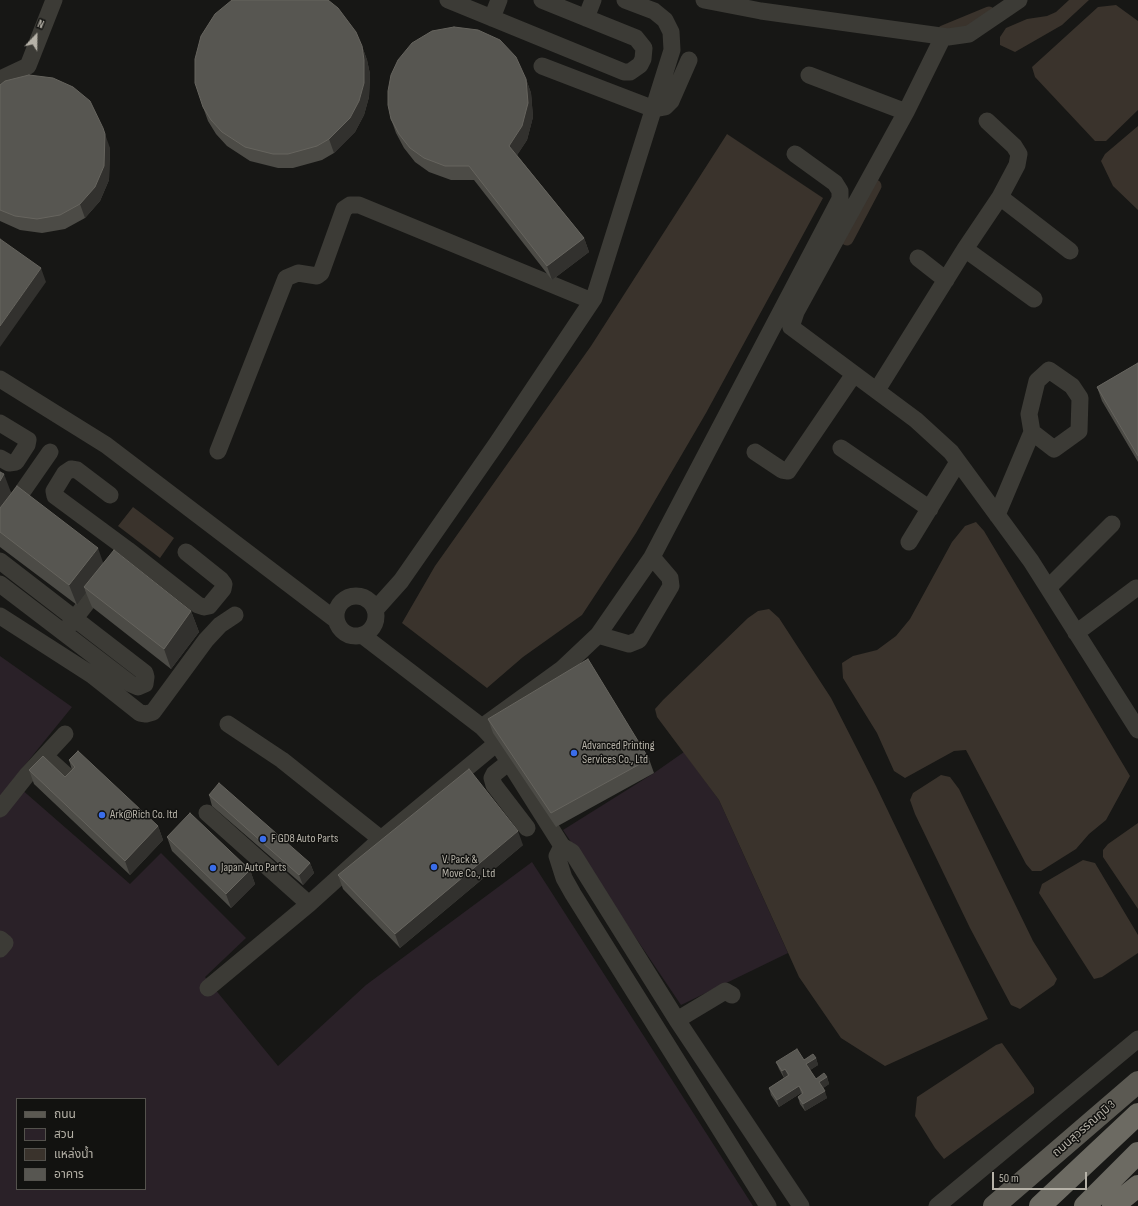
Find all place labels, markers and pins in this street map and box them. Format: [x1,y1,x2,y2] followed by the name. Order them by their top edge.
[582,739,654,767] place label: Advanced Printing Services Co., Ltd
[569,748,579,758] marker: Advanced Printing Services Co., Ltd
[110,808,178,822] place label: Ark@Rich Co. ltd
[97,810,107,820] marker: Ark@Rich Co. ltd
[271,832,338,846] place label: F GD8 Auto Parts
[258,834,268,844] marker: F GD8 Auto Parts
[442,853,495,881] place label: V. Pack & Move Co., Ltd
[221,861,286,875] place label: Japan Auto Parts
[429,862,439,872] marker: V. Pack & Move Co., Ltd
[208,863,218,873] marker: Japan Auto Parts

